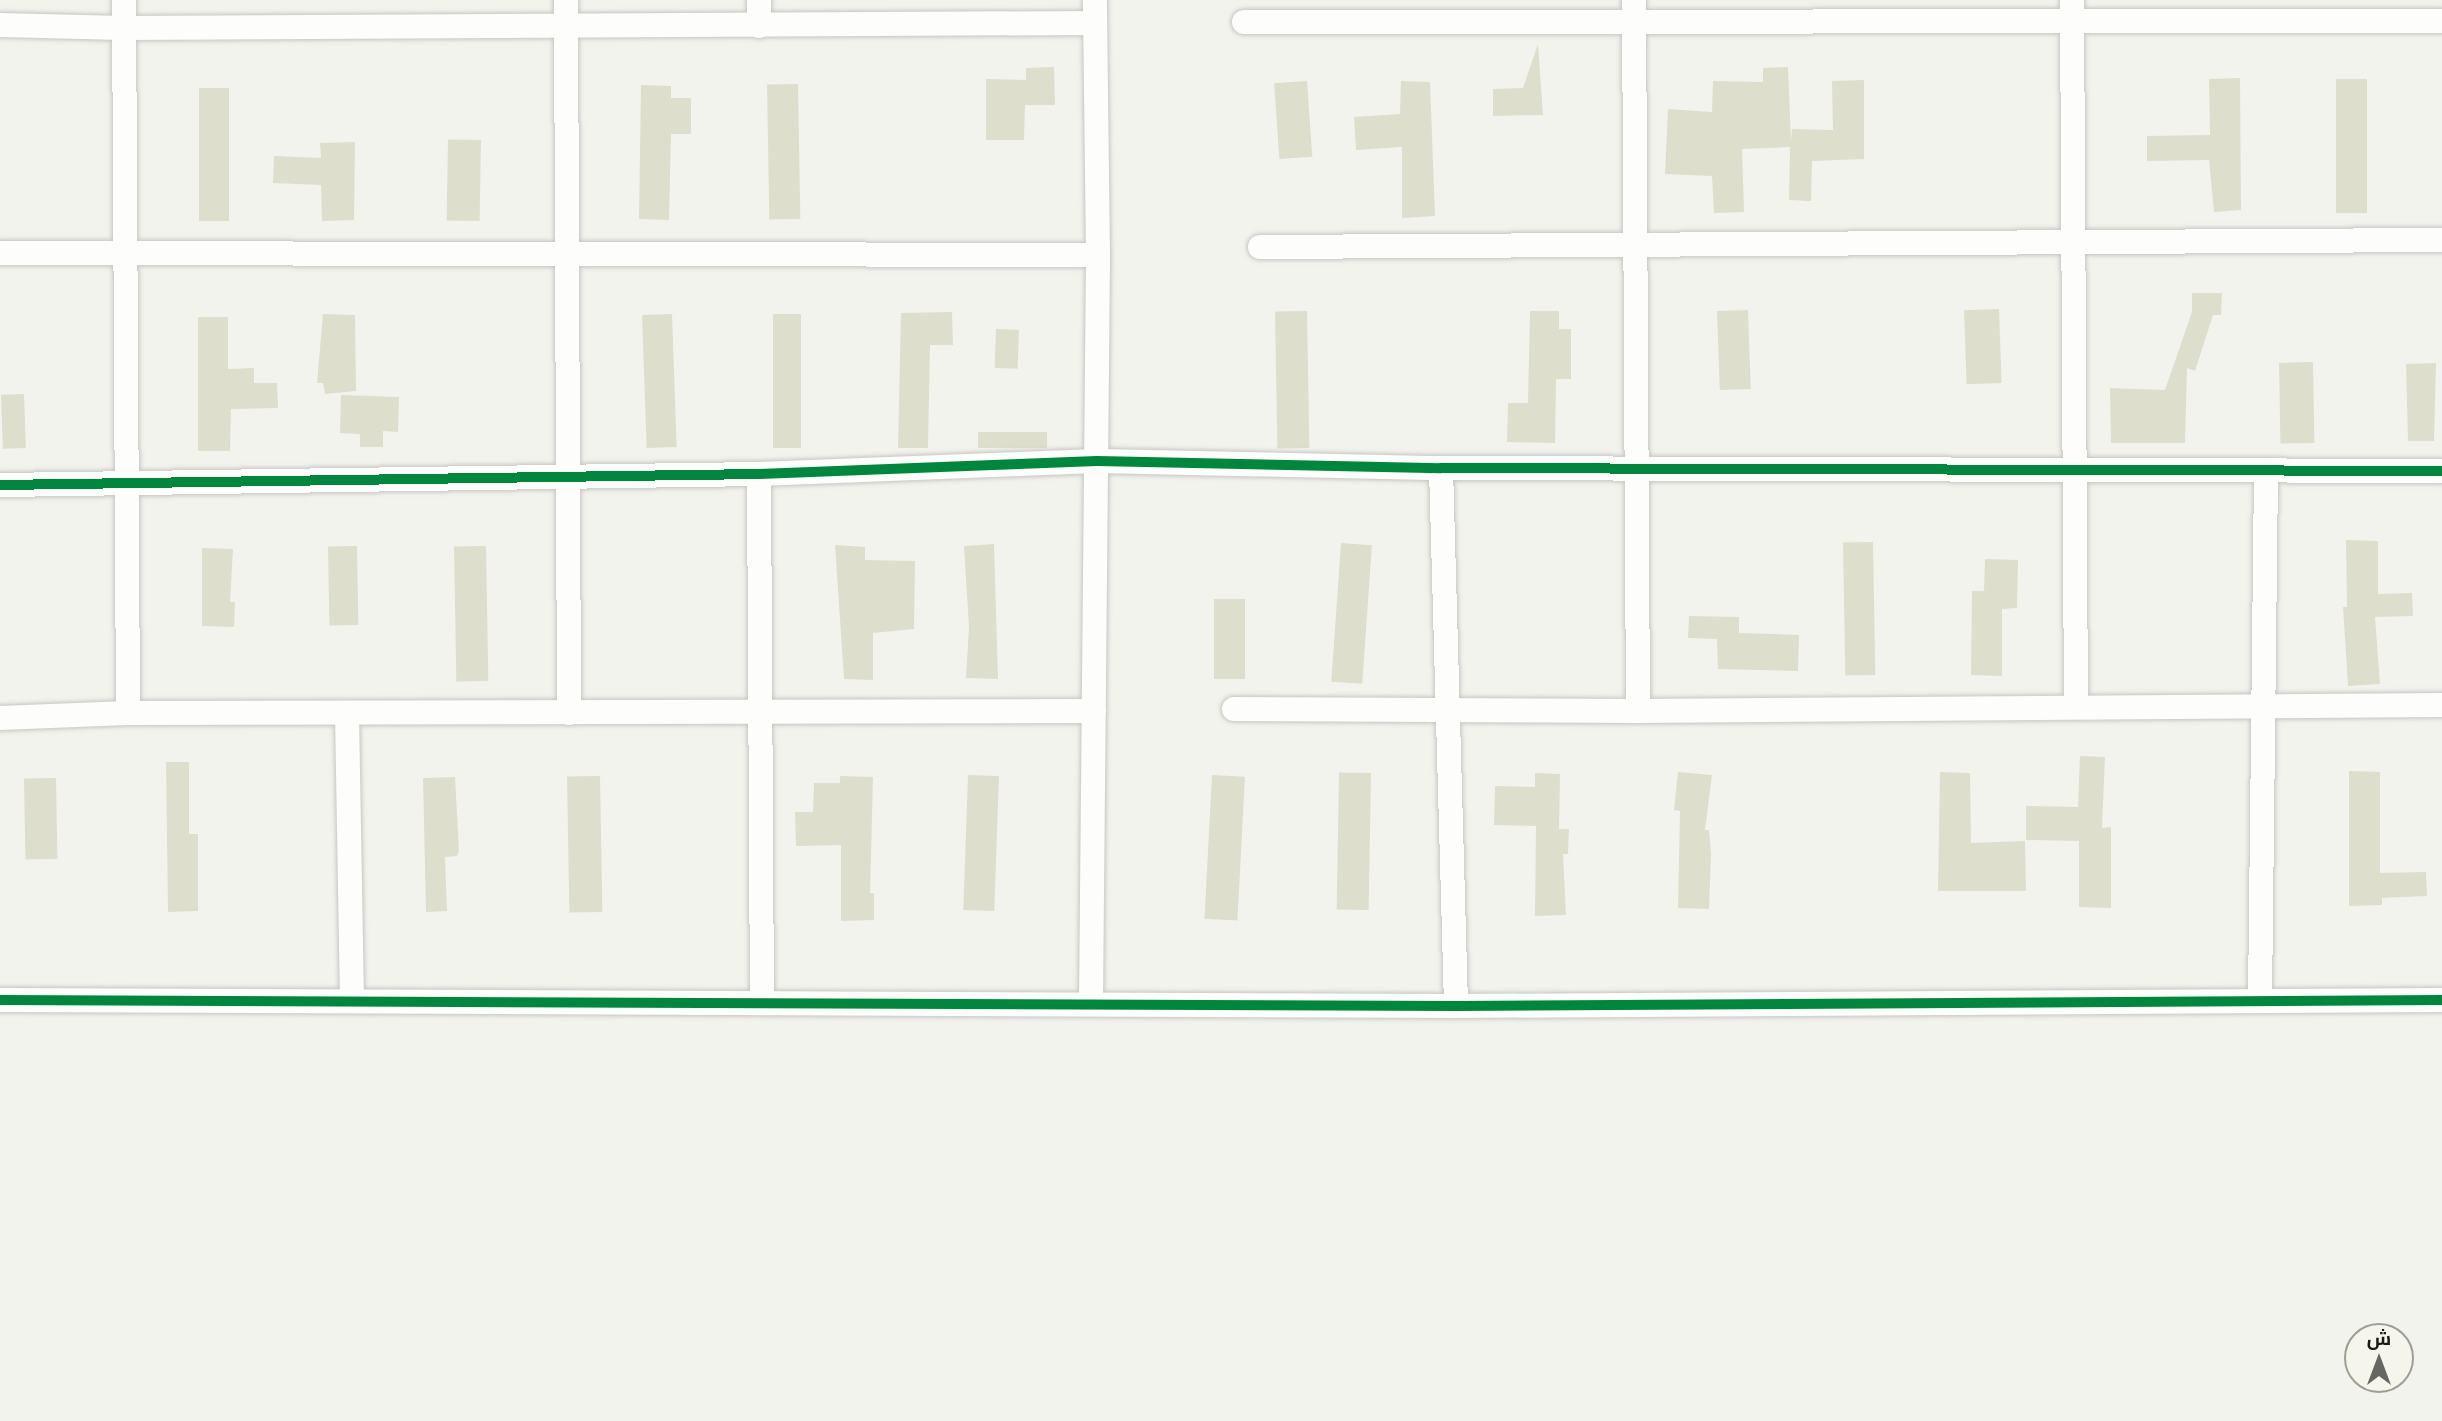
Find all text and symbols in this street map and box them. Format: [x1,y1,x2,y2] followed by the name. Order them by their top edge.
[2344,1323,2414,1393] north arrow
[2367,1327,2391,1350] text: ش

